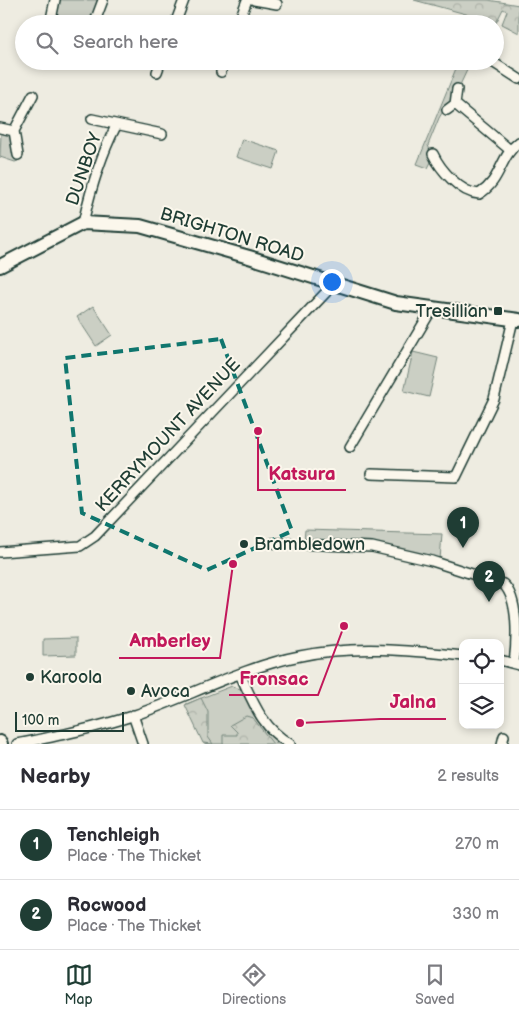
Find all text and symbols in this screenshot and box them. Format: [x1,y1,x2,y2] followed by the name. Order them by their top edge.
[15,15,504,70] search box
[33,29,61,57] icon: search
[73,31,178,54] text: Search here
[62,129,106,208] street label: DUNBOY
[158,203,306,267] street label: BRIGHTON ROAD
[319,269,345,295] your location
[416,301,488,322] place label: Tresillian
[492,305,504,317] marker: Tresillian
[91,354,245,516] street label: KERRYMOUNT AVENUE
[258,456,346,490] callout: Katsura
[268,463,336,486] text: Katsura
[447,507,479,548] pin: 1
[254,534,365,555] place label: Brambledown
[238,538,250,550] marker: Brambledown
[473,561,505,602] pin: 2
[119,624,220,658] callout: Amberley
[129,630,211,653] text: Amberley
[459,639,504,729] map controls
[459,639,504,684] button: locate
[229,661,318,695] callout: Fronsac
[40,667,102,688] place label: Karoola
[239,668,309,691] text: Fronsac
[24,671,36,683] marker: Karoola
[141,681,190,702] place label: Avoca
[459,684,504,729] button: layers
[125,685,137,697] marker: Avoca
[380,685,446,719] callout: Jalna
[390,691,436,714] text: Jalna
[15,709,124,732] scale bar
[22,712,59,729] text: 100 m
[20,764,90,789] text: Nearby
[437,767,499,786] text: 2 results
[67,824,160,847] text: Tenchleigh
[33,835,39,854] text: 1
[455,835,499,854] text: 270 m
[67,847,201,866] text: Place · The Thicket
[67,894,146,917] text: Rocwood
[31,905,41,924] text: 2
[452,905,499,924] text: 330 m
[67,917,201,936] text: Place · The Thicket
[65,961,93,1008] tab: Map
[222,961,286,1008] tab: Directions
[415,961,454,1008] tab: Saved

